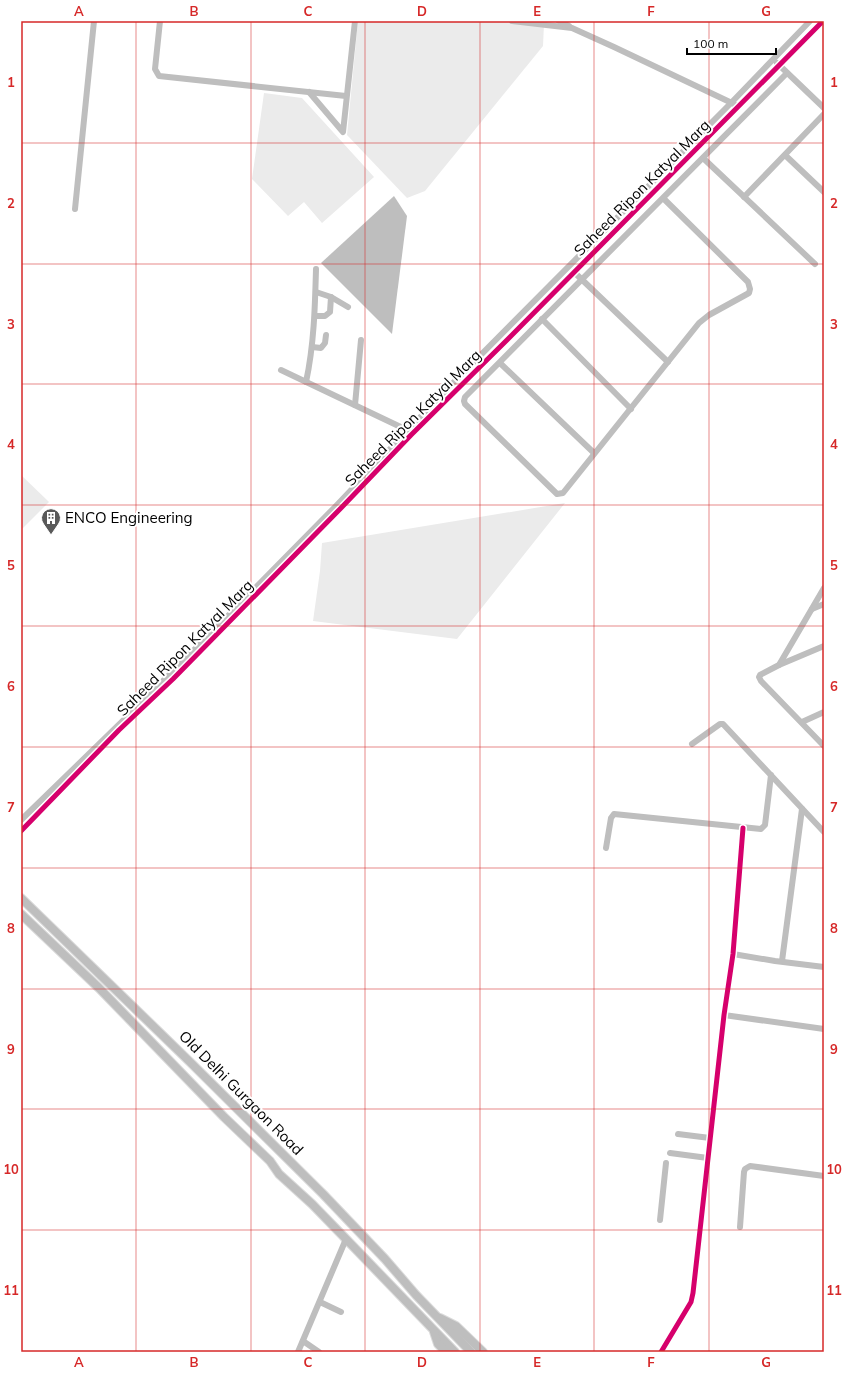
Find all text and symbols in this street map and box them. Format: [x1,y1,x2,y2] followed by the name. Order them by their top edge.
[74,3,84,19] text: A
[190,3,199,19] text: B
[304,3,313,19] text: C
[417,3,427,19] text: D
[533,3,541,19] text: E
[647,3,655,19] text: F
[761,3,771,19] text: G
[687,30,776,56] scale bar
[693,36,728,51] text: 100 m
[7,74,15,90] text: 1
[830,74,838,90] text: 1
[570,116,714,260] street label: Saheed Ripon Katyal Marg
[7,195,15,211] text: 2
[830,195,838,211] text: 2
[7,316,15,332] text: 3
[830,316,838,332] text: 3
[341,346,485,490] street label: Saheed Ripon Katyal Marg
[7,436,15,452] text: 4
[830,436,838,452] text: 4
[40,507,62,535] building icon: ENCO Engineering
[65,508,193,527] place label: ENCO Engineering
[7,557,15,573] text: 5
[830,557,838,573] text: 5
[113,576,257,720] street label: Saheed Ripon Katyal Marg
[7,678,15,694] text: 6
[830,678,838,694] text: 6
[7,799,15,815] text: 7
[830,799,838,815] text: 7
[7,920,15,936] text: 8
[830,920,838,936] text: 8
[175,1026,308,1159] street label: Old Delhi Gurgaon Road
[7,1041,15,1057] text: 9
[830,1041,838,1057] text: 9
[3,1161,19,1177] text: 10
[826,1161,842,1177] text: 10
[3,1282,19,1298] text: 11
[826,1282,842,1298] text: 11
[74,1354,84,1370] text: A
[190,1354,199,1370] text: B
[304,1354,313,1370] text: C
[417,1354,427,1370] text: D
[533,1354,541,1370] text: E
[647,1354,655,1370] text: F
[761,1354,771,1370] text: G

